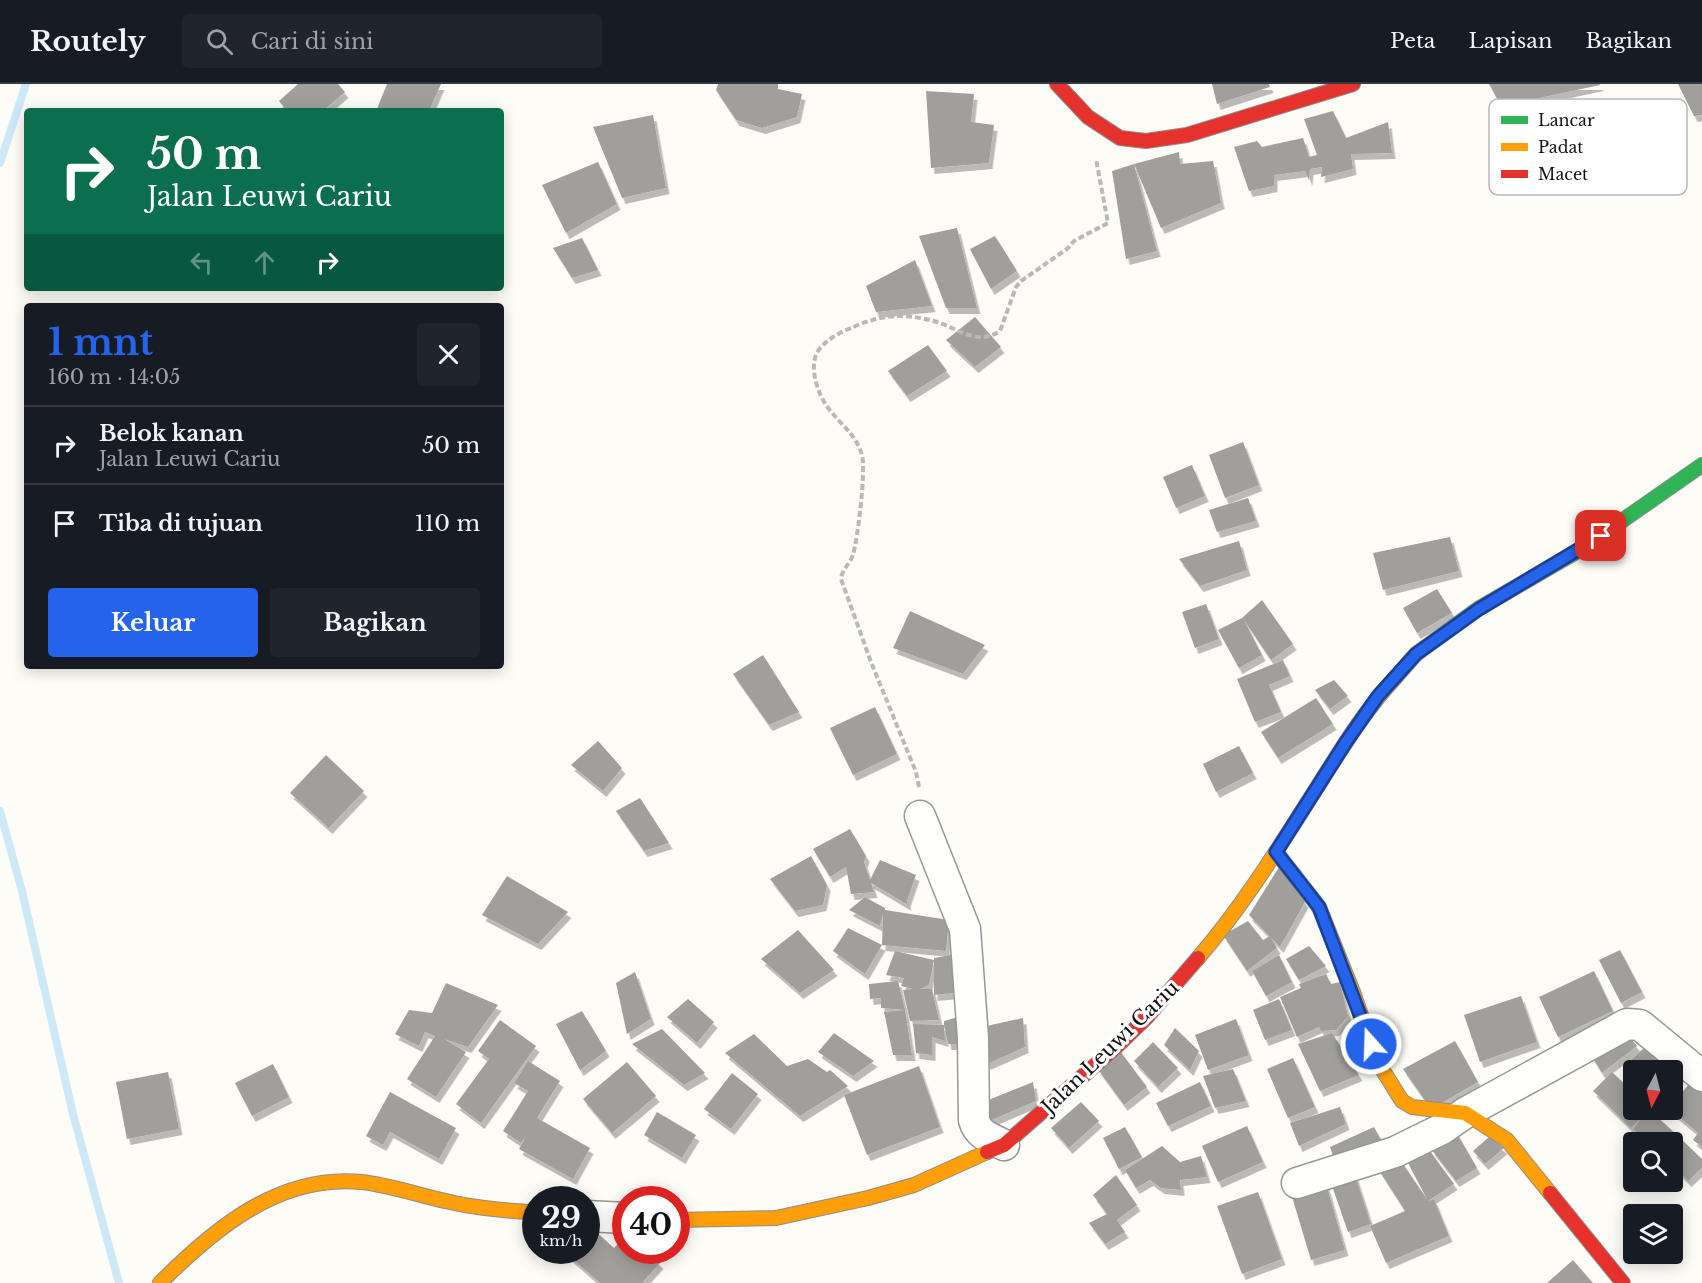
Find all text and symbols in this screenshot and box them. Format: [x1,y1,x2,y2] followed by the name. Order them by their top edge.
[182,14,602,68] search box
[30,24,146,59] text: Routely
[203,25,236,58] icon: search
[251,28,374,55] text: Cari di sini
[1390,28,1436,54] text: Peta
[1469,28,1552,54] text: Lapisan
[1585,28,1672,54] text: Bagikan
[1489,99,1687,195] legend
[1538,110,1595,130] text: Lancar
[147,128,261,180] text: 50 m
[48,132,126,210] icon: right
[1538,137,1583,157] text: Padat
[1538,164,1588,184] text: Macet
[147,180,392,213] text: Jalan Leuwi Cariu
[185,246,218,279] icon: left
[248,246,281,279] icon: ahead
[311,246,344,279] icon: right
[48,320,153,365] text: 1 mnt
[417,323,480,386] button: close
[48,365,180,389] text: 160 m · 14:05
[99,420,244,447] text: Belok kanan
[48,429,81,462] icon: right
[422,432,480,459] text: 50 m
[99,447,280,471] text: Jalan Leuwi Cariu
[48,507,81,540] icon: arrive
[99,510,263,537] text: Tiba di tujuan
[415,510,480,537] text: 110 m
[1575,510,1626,561] pin
[1584,519,1617,552] icon: arrive
[48,588,258,657] button: Keluar
[270,588,480,657] button: Bagikan
[1034,975,1184,1121] street label: Jalan Leuwi Cariu
[1339,1012,1403,1076] position arrow
[1623,1060,1683,1120] north arrow
[1623,1060,1683,1264] map controls
[1623,1132,1683,1192] button: search
[612,1186,690,1264] speed limit sign: 40
[541,1199,581,1236] text: 29
[1623,1204,1683,1264] button: layers
[540,1231,582,1250] text: km/h

